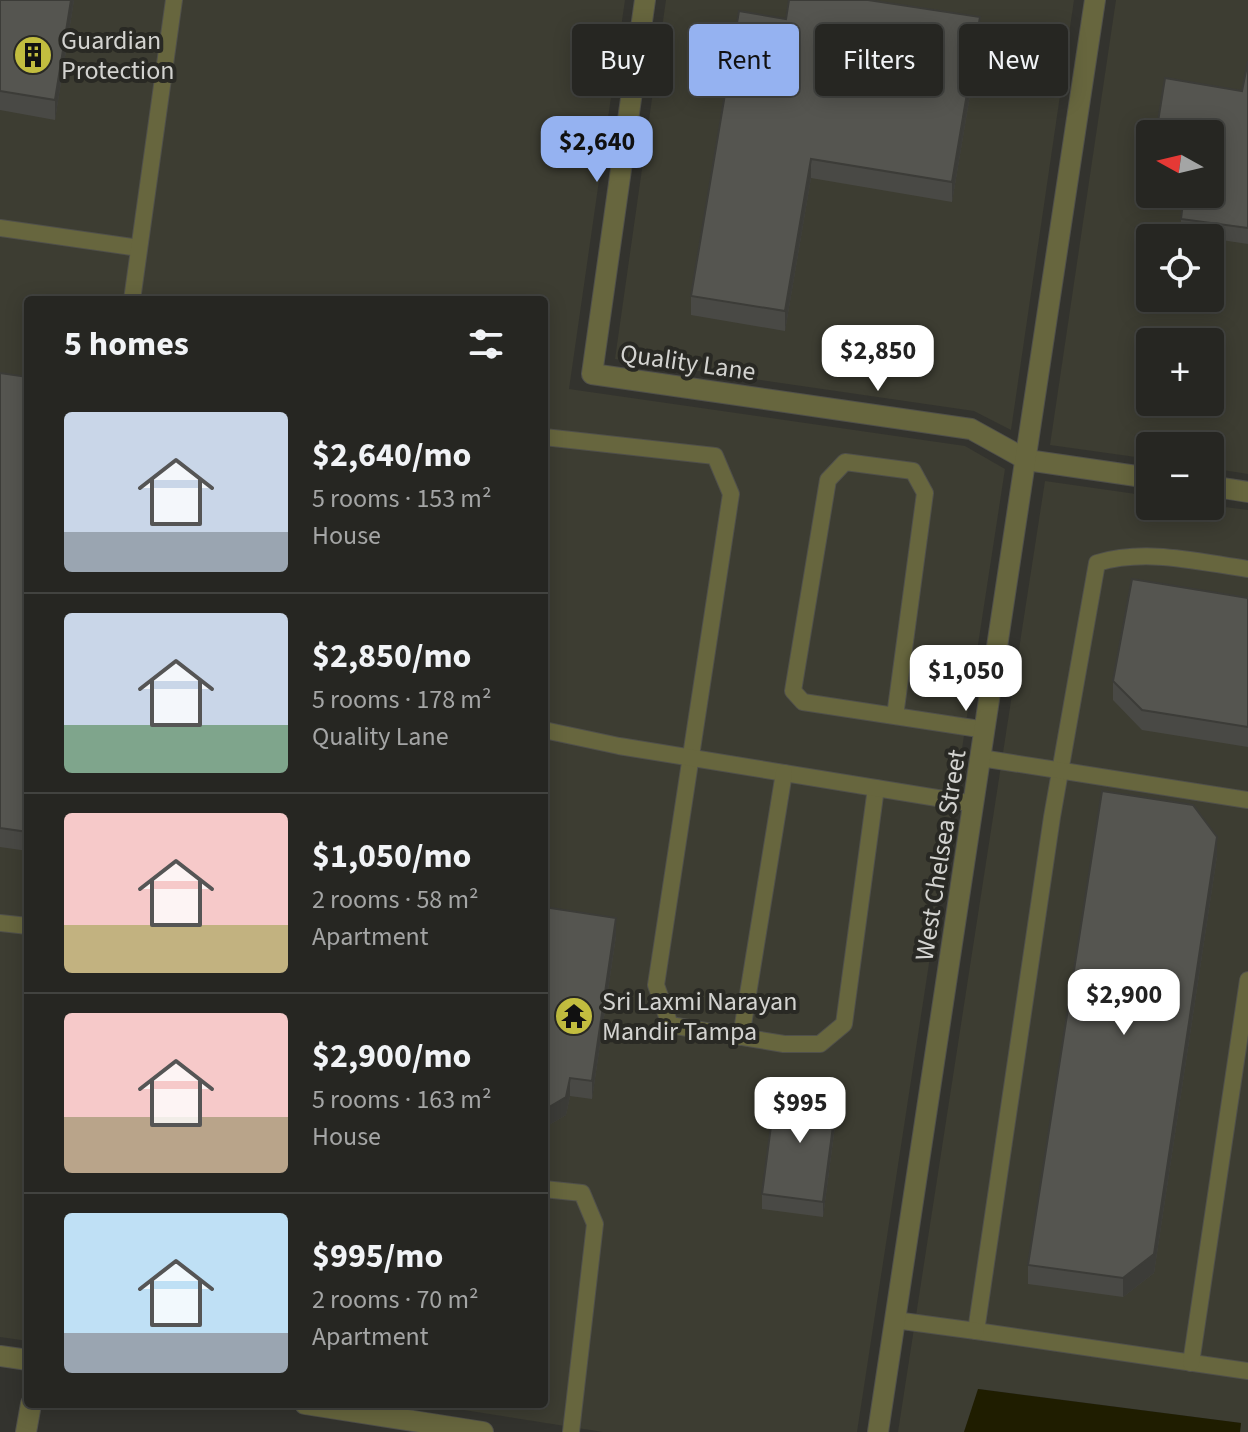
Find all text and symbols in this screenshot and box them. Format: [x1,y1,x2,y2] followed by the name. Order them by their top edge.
[61,22,175,89] place label: Guardian Protection
[572,24,673,96] chip: Buy
[689,24,799,96] chip: Rent
[815,24,943,96] chip: Filters
[959,24,1068,96] chip: New
[12,34,54,76] building icon: Guardian Protection
[532,116,662,184] pin: $2,640
[1136,120,1224,208] north arrow
[1136,120,1224,520] map controls
[559,123,635,160] text: $2,640
[1136,224,1224,312] button: locate
[64,320,189,369] text: 5 homes
[464,322,508,366] icon: filters
[813,325,943,393] pin: $2,850
[1136,328,1224,416] button: +
[840,332,916,369] text: $2,850
[618,335,758,390] street label: Quality Lane
[312,431,472,480] text: $2,640/mo
[1136,432,1224,520] button: −
[128,444,224,540] icon: home
[312,480,491,517] text: 5 rooms · 153 m²
[312,517,381,554] text: House
[312,632,472,681] text: $2,850/mo
[128,645,224,741] icon: home
[901,645,1031,713] pin: $1,050
[928,652,1004,689] text: $1,050
[312,681,491,718] text: 5 rooms · 178 m²
[312,718,449,755] text: Quality Lane
[906,747,975,963] street label: West Chelsea Street
[312,832,472,881] text: $1,050/mo
[128,845,224,941] icon: home
[312,881,479,918] text: 2 rooms · 58 m²
[312,918,429,955] text: Apartment
[1059,969,1189,1037] pin: $2,900
[1086,976,1162,1013] text: $2,900
[602,983,797,1050] place label: Sri Laxmi Narayan Mandir Tampa
[553,995,595,1037] temple icon: Sri Laxmi Narayan Mandir Tampa
[312,1032,472,1081] text: $2,900/mo
[128,1045,224,1141] icon: home
[753,1077,847,1145] pin: $995
[312,1081,491,1118] text: 5 rooms · 163 m²
[773,1084,827,1121] text: $995
[312,1118,381,1155] text: House
[312,1232,443,1281] text: $995/mo
[128,1245,224,1341] icon: home
[312,1281,479,1318] text: 2 rooms · 70 m²
[312,1318,429,1355] text: Apartment

